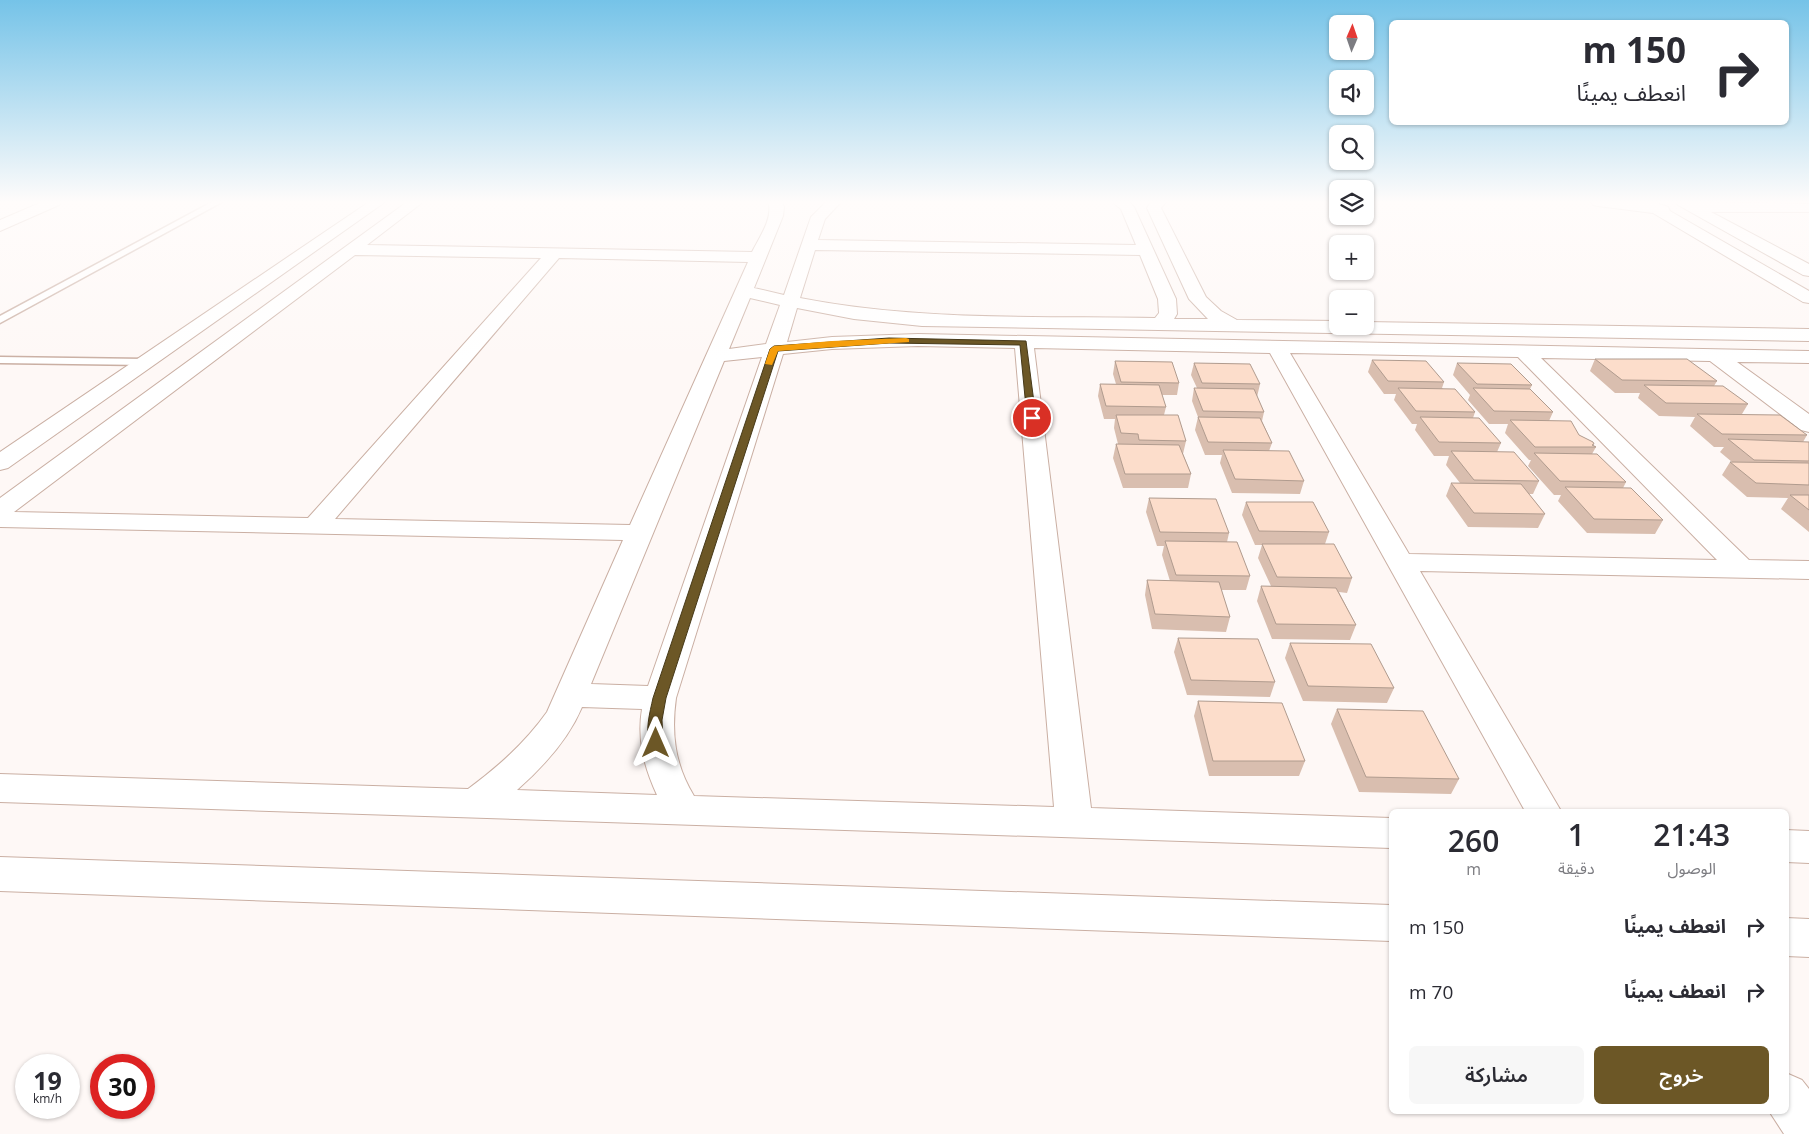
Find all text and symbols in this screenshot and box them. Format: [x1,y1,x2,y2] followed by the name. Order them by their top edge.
[1329,15,1374,60] north arrow
[1329,15,1374,335] map controls
[1582,26,1686,73] text: 150 m
[1704,40,1769,105] icon: right
[1329,70,1374,115] button: sound
[1576,77,1686,107] text: انعطف يمينًا
[1329,125,1374,170] button: search
[1329,180,1374,225] button: layers
[1329,235,1374,280] button: +
[1329,290,1374,335] button: −
[1011,397,1053,439] pin
[1018,404,1046,432] icon: arrive
[629,716,681,768] position arrow
[1568,814,1585,855] text: 1
[1653,814,1730,855] text: 21:43
[1448,820,1499,861] text: 260
[1558,857,1595,879] text: دقيقة
[1667,857,1716,879] text: الوصول
[1466,858,1481,880] text: m
[1624,913,1726,939] text: انعطف يمينًا
[1741,913,1769,941] icon: right
[1409,914,1464,940] text: 150 m
[1624,978,1726,1004] text: انعطف يمينًا
[1741,978,1769,1006] icon: right
[1409,979,1453,1005] text: 70 m
[1409,1046,1584,1104] button: مشاركة
[1594,1046,1769,1104] button: خروج
[90,1054,155,1119] speed limit sign: 30
[33,1063,62,1097] text: 19
[33,1090,62,1107] text: km/h

